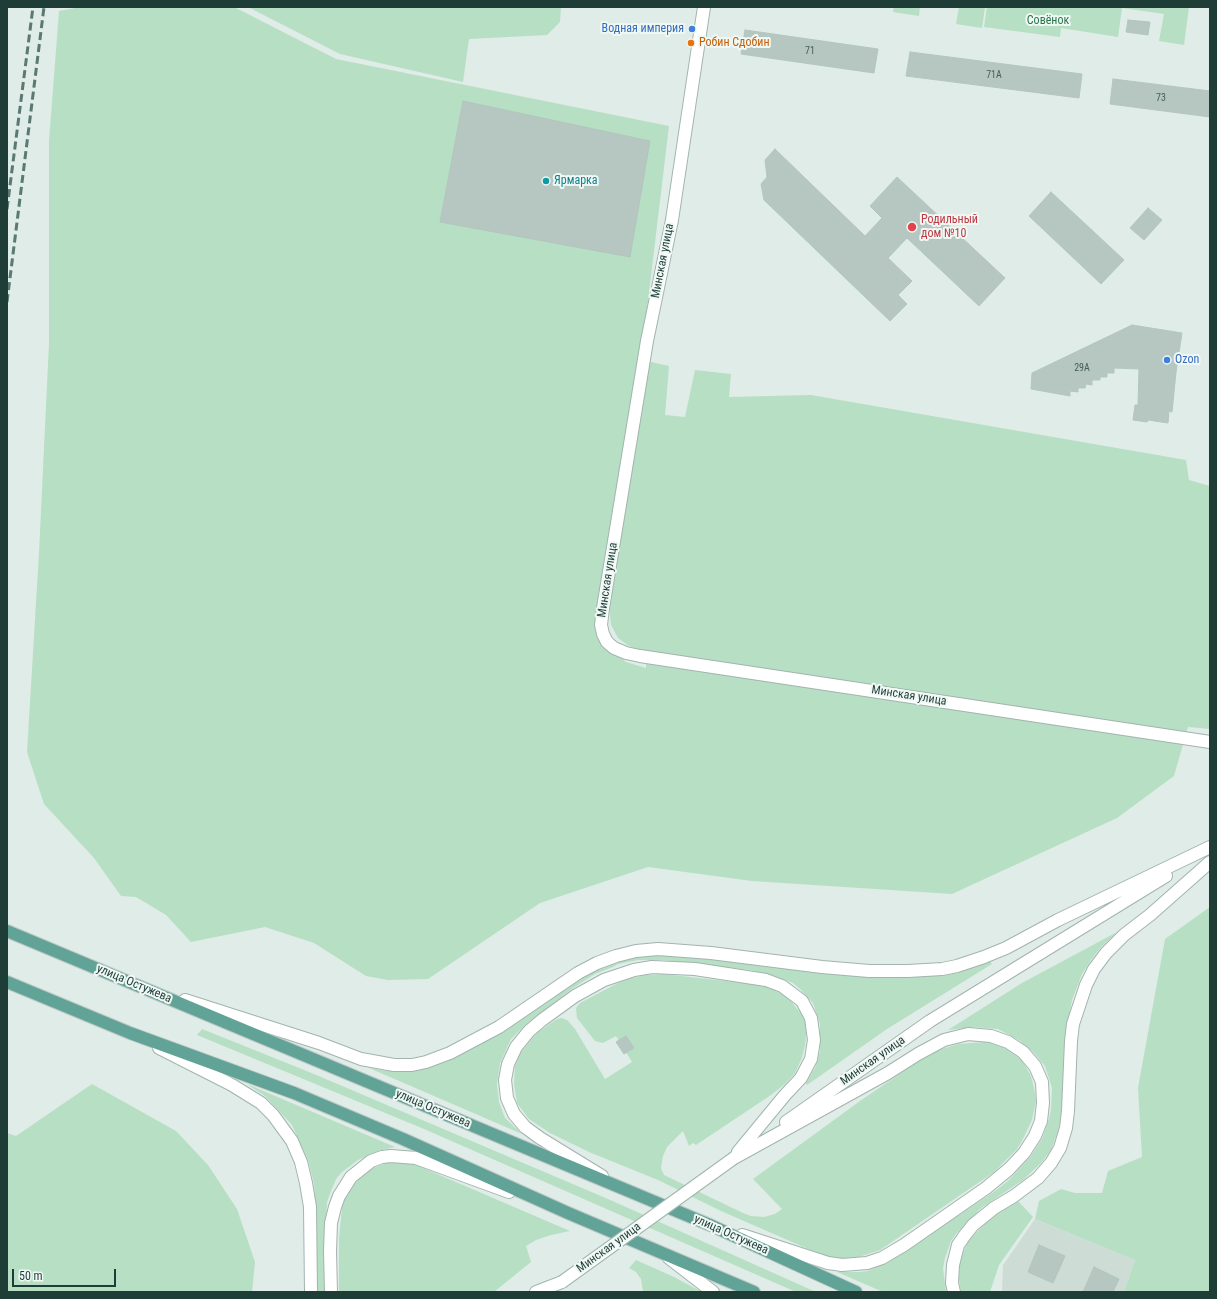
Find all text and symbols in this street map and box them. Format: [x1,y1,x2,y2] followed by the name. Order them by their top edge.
[1027,14,1069,28] park label: Совёнок
[602,22,684,36] place label: Водная империя
[687,24,697,34] marker: Водная империя
[699,36,769,50] place label: Робин Сдобин
[686,38,696,48] marker: Робин Сдобин
[805,45,815,57] house number: 71
[986,69,1002,81] house number: 71А
[1156,92,1166,104] house number: 73
[554,174,598,188] place label: Ярмарка
[541,176,551,186] marker: Ярмарка
[921,213,978,241] place label: Родильный дом №10
[906,221,918,233] marker: Родильный дом №10
[649,222,677,300] street label: Минская улица
[1175,353,1199,367] place label: Ozon
[1162,355,1172,365] marker: Ozon
[1074,362,1090,374] house number: 29А
[595,541,621,619] street label: Минская улица
[870,683,948,709] street label: Минская улица
[94,962,174,1006] street label: улица Остужева
[838,1033,908,1089] street label: Минская улица
[393,1087,473,1131] street label: улица Остужева
[692,1212,770,1258] street label: улица Остужева
[574,1220,644,1276] street label: Минская улица
[14,1261,118,1287] scale bar
[19,1269,43,1283] text: 50 m

